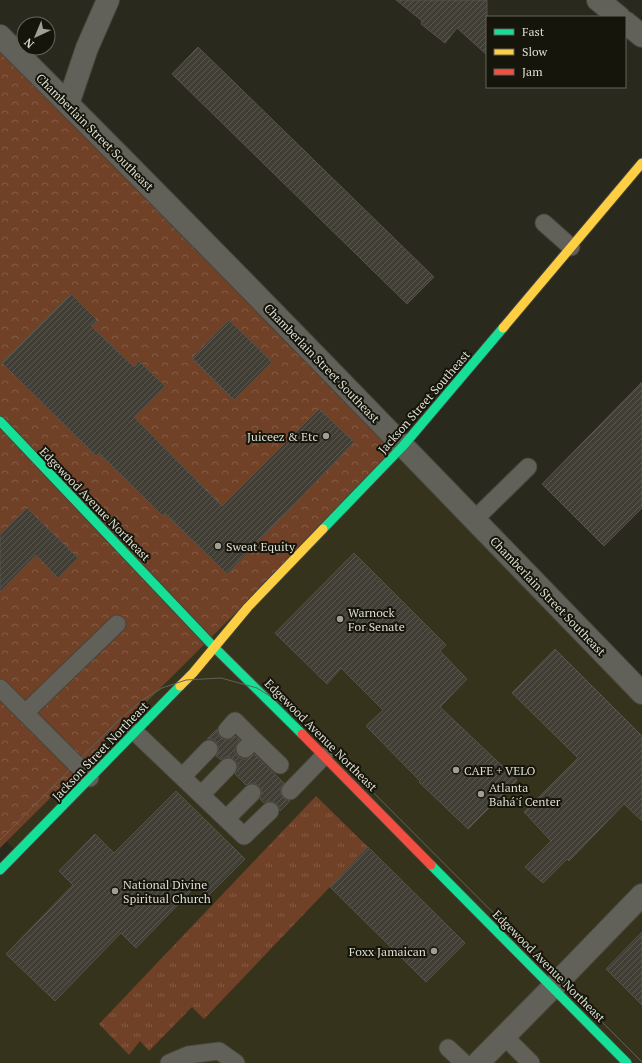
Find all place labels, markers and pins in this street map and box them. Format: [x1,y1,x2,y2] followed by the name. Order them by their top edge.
[247,429,318,444] place label: Juiceez & Etc
[321,431,331,441] marker: Juiceez & Etc
[226,539,296,554] place label: Sweat Equity
[213,541,223,551] marker: Sweat Equity
[348,605,405,634] place label: Warnock For Senate
[335,614,345,624] marker: Warnock For Senate
[464,763,536,778] place label: CAFE + VELO
[451,765,461,775] marker: CAFE + VELO
[489,780,561,809] place label: Atlanta Bahá'í Center
[476,789,486,799] marker: Atlanta Bahá'í Center
[123,877,211,906] place label: National Divine Spiritual Church
[110,886,120,896] marker: National Divine Spiritual Church
[349,944,426,959] place label: Foxx Jamaican
[429,946,439,956] marker: Foxx Jamaican

